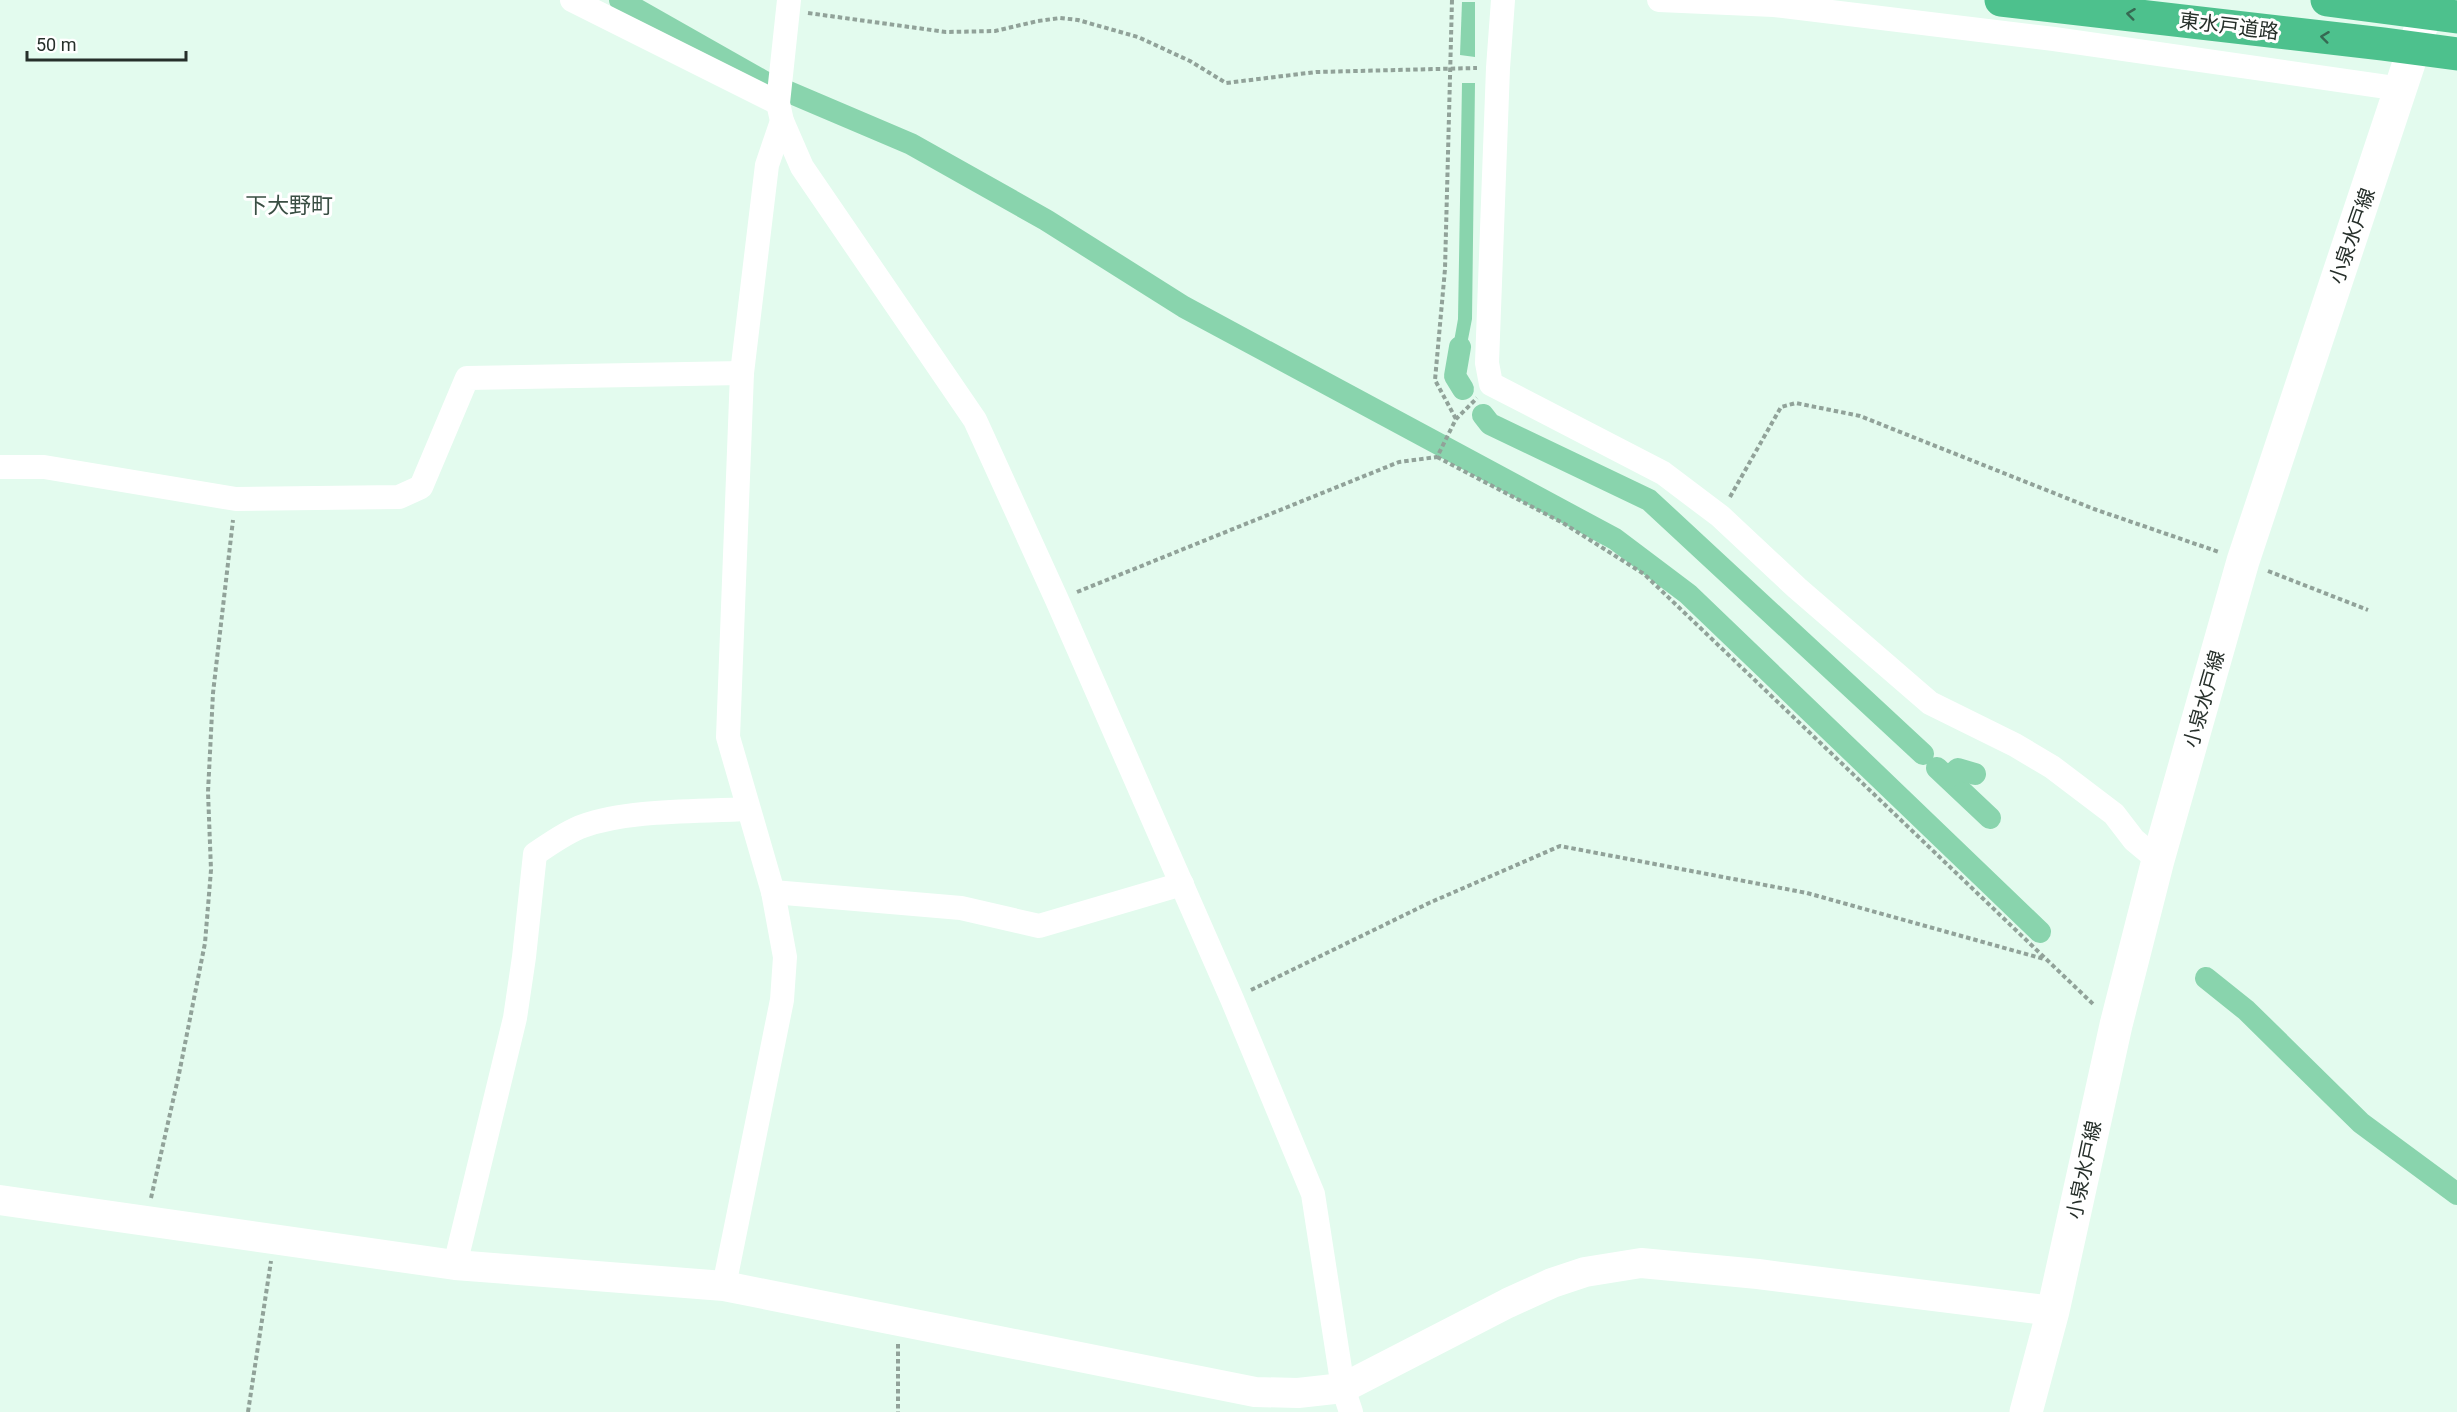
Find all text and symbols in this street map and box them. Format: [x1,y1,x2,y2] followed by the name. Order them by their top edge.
[2127,8,2136,21] one-way arrow
[2178,8,2280,44] street label: 東水戸道路
[27,24,186,62] scale bar
[2320,31,2329,44] one-way arrow
[36,34,76,55] text: 50 m
[2324,185,2380,287] street label: 小泉水戸線
[245,193,333,218] district label: 下大野町
[2179,648,2229,750] street label: 小泉水戸線
[2062,1119,2106,1221] street label: 小泉水戸線

